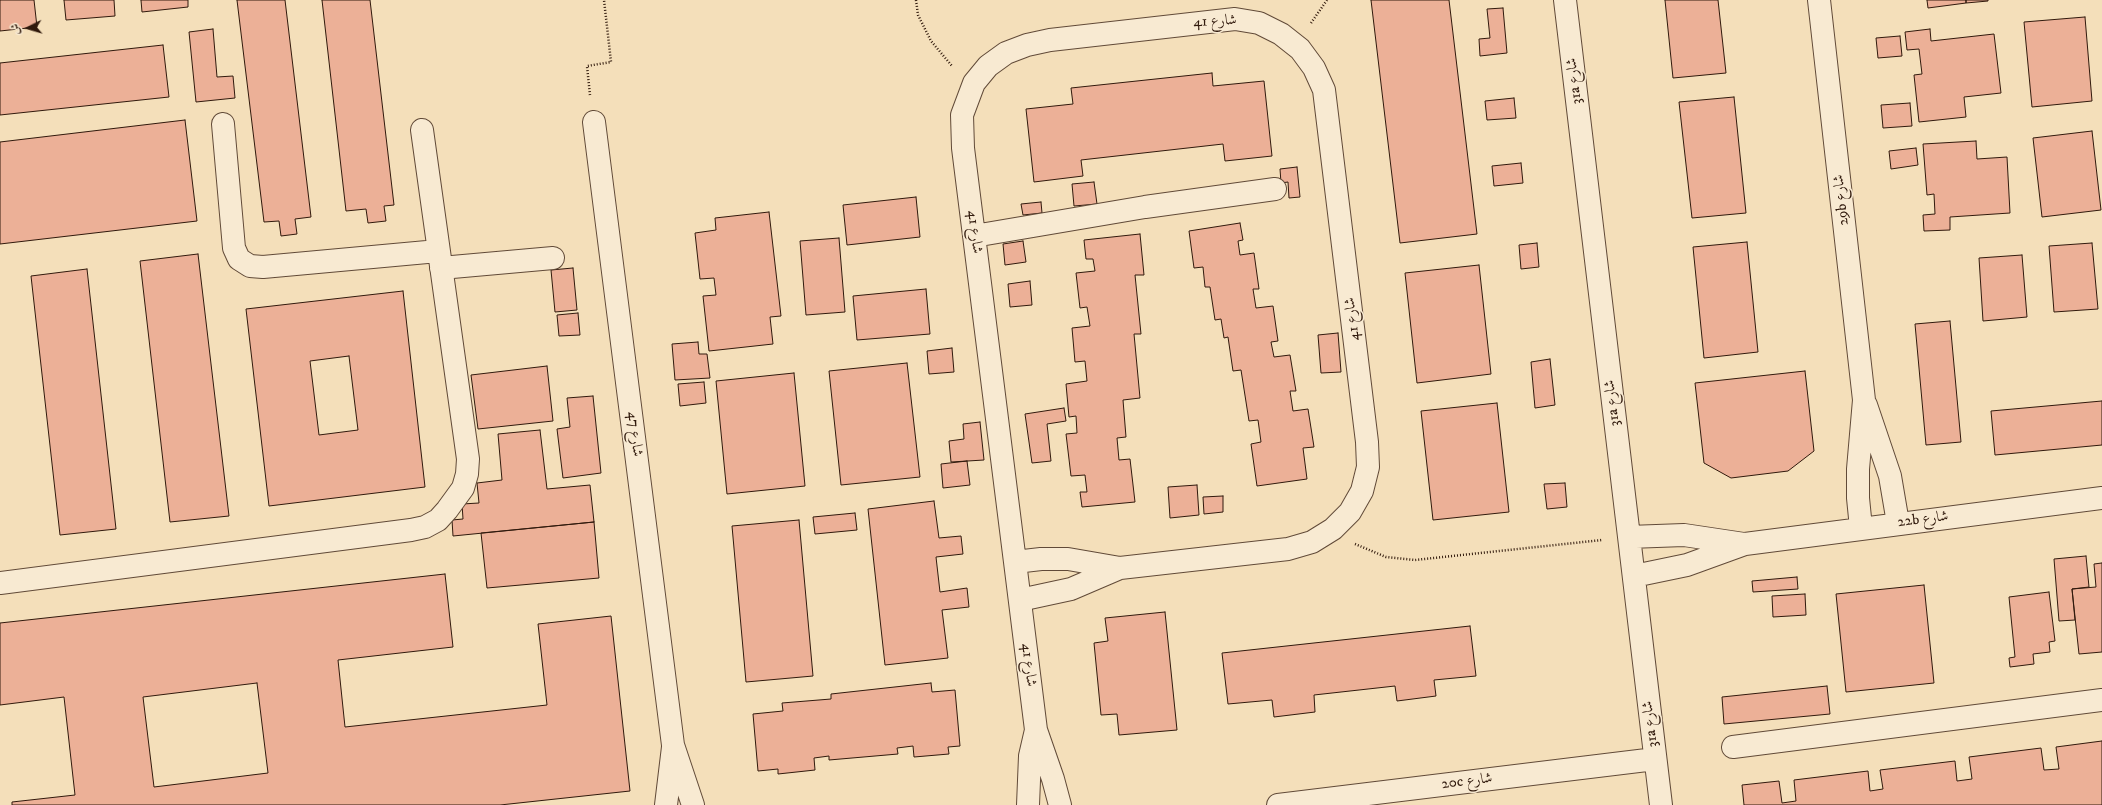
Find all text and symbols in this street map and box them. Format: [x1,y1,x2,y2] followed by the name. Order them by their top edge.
[8,8,48,48] north arrow
[1193,12,1237,32] street label: شارع 41
[9,23,23,35] text: ش
[1563,57,1587,105] street label: 31a شارع
[1830,174,1854,226] street label: 29b شارع
[962,209,986,255] street label: شارع 41
[1341,296,1365,342] street label: شارع 41
[1601,379,1625,427] street label: 31a شارع
[622,410,646,458] street label: شارع 47
[1897,508,1949,532] street label: 22b شارع
[1016,642,1040,688] street label: شارع 41
[1639,700,1663,748] street label: 31a شارع
[1441,770,1493,794] street label: 20c شارع

